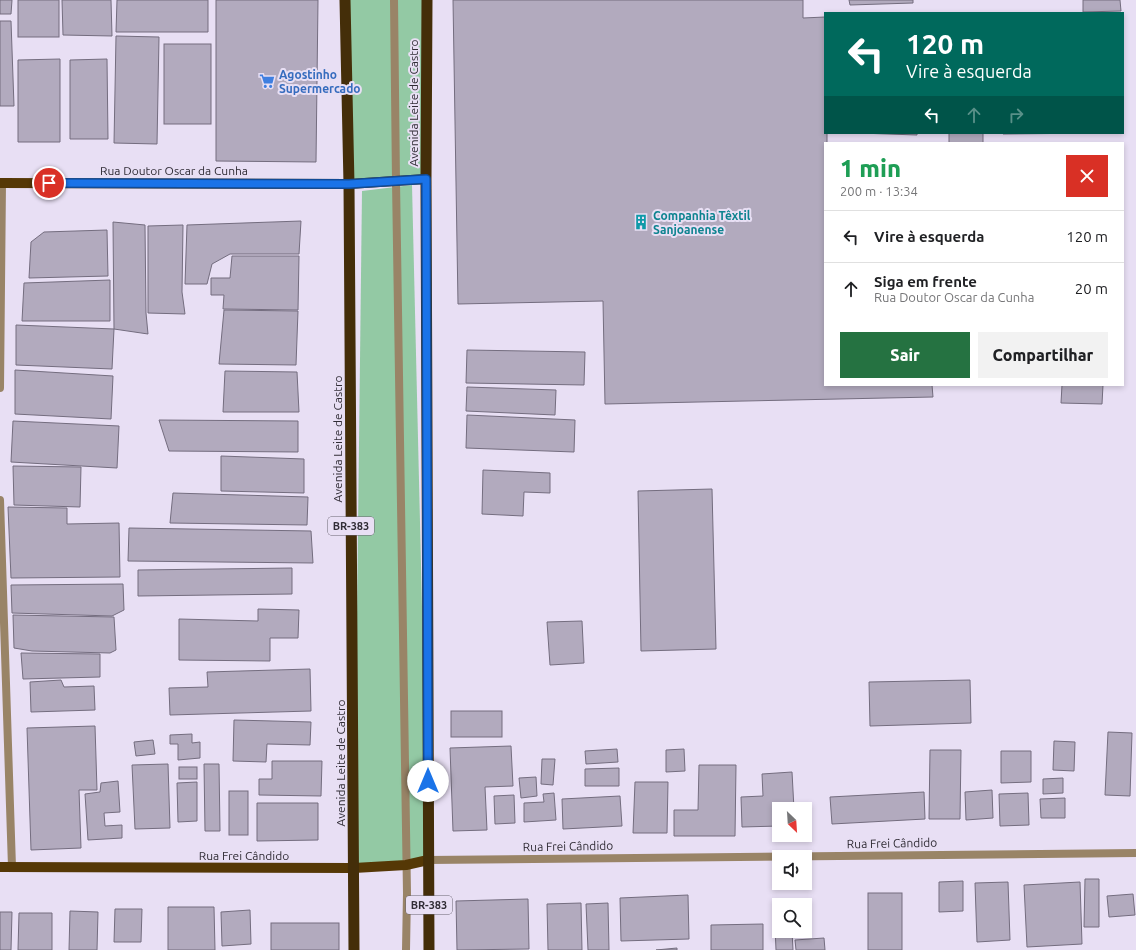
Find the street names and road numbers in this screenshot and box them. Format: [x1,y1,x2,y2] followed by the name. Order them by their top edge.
[407,40,420,166] street label: Avenida Leite de Castro
[100,164,248,177] street label: Rua Doutor Oscar da Cunha
[331,376,344,502] street label: Avenida Leite de Castro
[328,517,374,535] road number: BR-383
[334,700,347,826] street label: Avenida Leite de Castro
[847,836,937,850] street label: Rua Frei Cândido
[523,839,613,853] street label: Rua Frei Cândido
[199,849,289,862] street label: Rua Frei Cândido
[406,896,452,914] road number: BR-383

